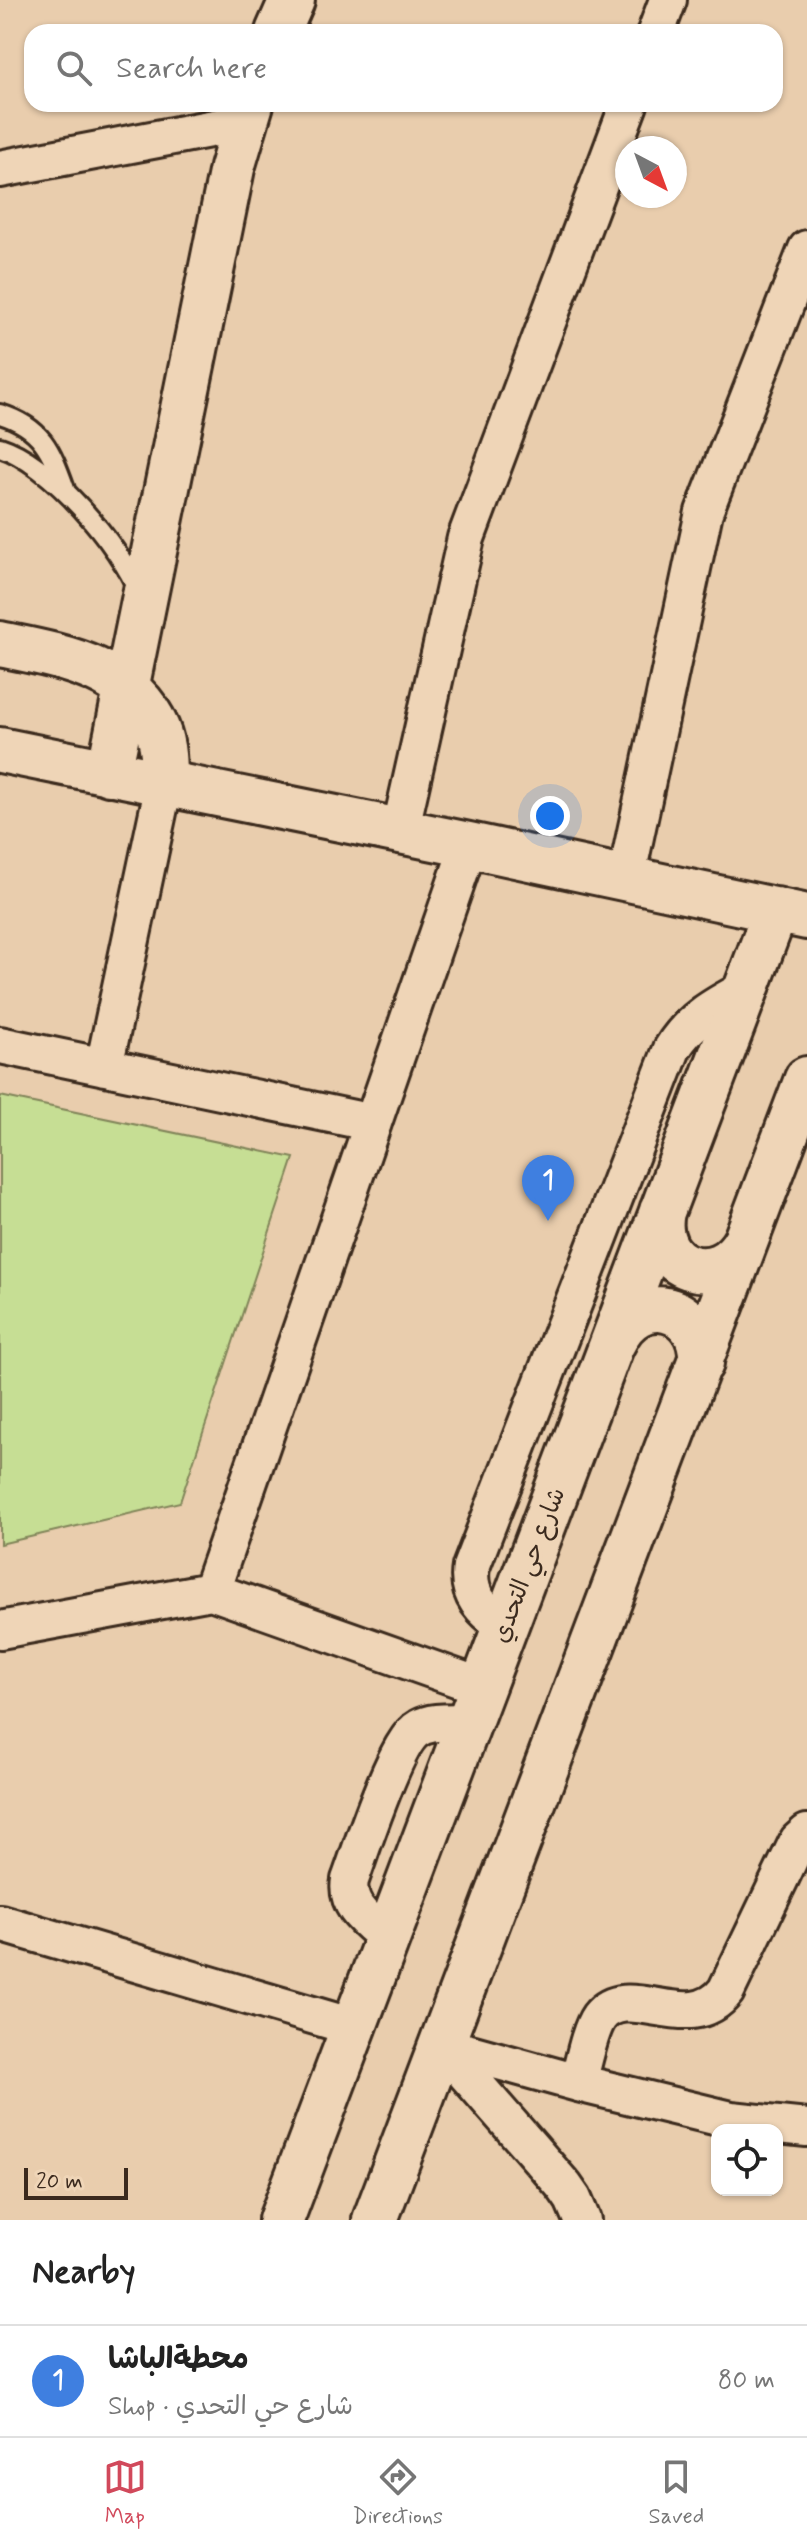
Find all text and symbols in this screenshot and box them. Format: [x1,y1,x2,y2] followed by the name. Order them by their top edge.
[24,24,783,112] search box
[52,46,96,90] icon: search
[116,49,267,88] text: Search here
[615,136,687,208] north arrow
[530,796,570,836] your location
[522,1155,574,1221] pin: 1
[486,1484,577,1649] street label: شارع حي التحدي
[711,2124,783,2196] map controls
[711,2124,783,2196] button: locate
[24,2164,128,2200] scale bar
[36,2168,83,2196] text: 20 m
[32,2250,136,2295] text: Nearby
[108,2340,249,2379] text: محطةالباشا
[52,2364,64,2398] text: 1
[718,2364,775,2398] text: 80 m
[108,2390,353,2424] text: Shop · شارع حي التحدي
[103,2455,147,2531] tab: Map
[352,2455,443,2531] tab: Directions
[649,2455,704,2531] tab: Saved

